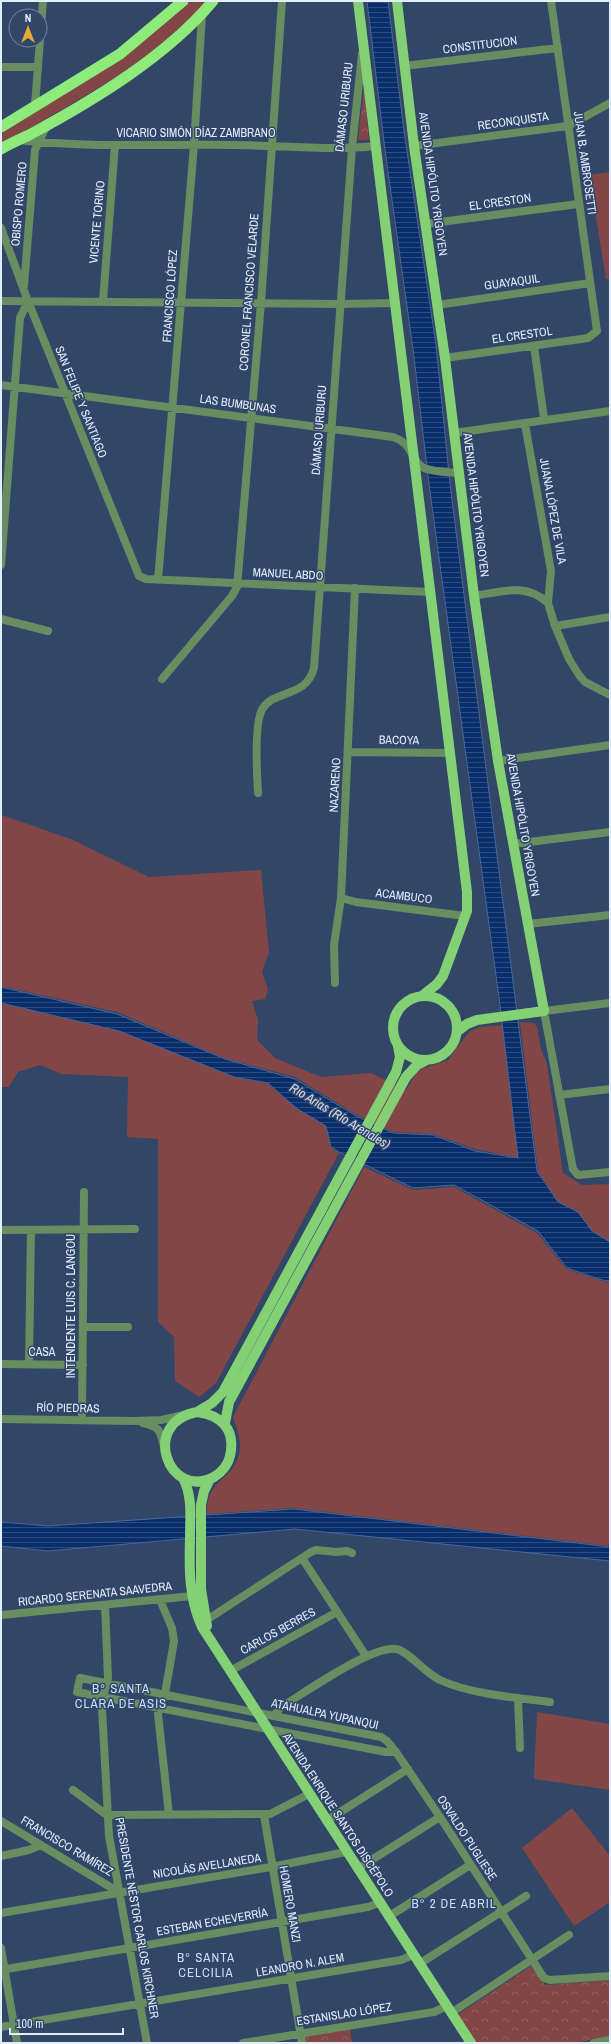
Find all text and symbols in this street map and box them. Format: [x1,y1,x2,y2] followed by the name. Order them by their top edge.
[8,8,48,48] north arrow
[25,11,31,25] text: N
[442,32,518,58] street label: CONSTITUCION
[331,61,357,153] street label: DÁMASO URIBURU
[477,108,550,134] street label: RECONQUISTA
[415,110,451,257] street label: AVENIDA HIPÓLITO YRIGOYEN
[570,110,600,216] street label: JUAN B. AMBROSETTI
[116,125,276,141] street label: VICARIO SIMÓN DÍAZ ZAMBRANO
[7,161,31,247] street label: OBISPO ROMERO
[85,179,109,264] street label: VICENTE TORINO
[468,190,532,214] street label: EL CRESTON
[236,213,262,371] street label: CORONEL FRANCISCO VELARDE
[159,249,181,343] street label: FRANCISCO LÓPEZ
[483,270,541,294] street label: GUAYAQUIL
[491,323,554,347] street label: EL CRESTOL
[51,344,111,461] street label: SAN FELIPE Y SANTIAGO
[308,384,330,476] street label: DÁMASO URIBURU
[199,391,278,417] street label: LAS BUMBUNAS
[459,431,493,578] street label: AVENIDA HIPÓLITO YRIGOYEN
[536,457,570,566] street label: JUANA LÓPEZ DE VILA
[252,564,324,584] street label: MANUEL ABDO
[379,732,420,748] street label: BACOYA
[502,751,543,898] street label: AVENIDA HIPÓLITO YRIGOYEN
[326,757,344,813] street label: NAZARENO
[374,884,434,907] street label: ACAMBUCO
[286,1079,394,1153] water label: Río Arias (Río Arenales)
[63,1234,79,1378] street label: INTENDENTE LUIS C. LANGOU
[29,1344,56,1360] street label: CASA
[36,1399,100,1417] street label: RÍO PIEDRAS
[17,1578,173,1610] street label: RICARDO SERENATA SAAVEDRA
[238,1604,319,1658] street label: CARLOS BERRES
[75,1680,167,1712] district label: B° SANTA CLARA DE ASIS
[269,1695,380,1733] street label: ATAHUALPA YUPANQUI
[278,1729,397,1900] street label: AVENIDA ENRIQUE SANTOS DISCÉPOLO
[433,1792,501,1884] street label: OSVALDO PUGLIESE
[18,1812,116,1880] street label: FRANCISCO RAMÍREZ
[111,1816,163,2020] street label: PRESIDENTE NÉSTOR CARLOS KIRCHNER
[152,1849,263,1882] street label: NICOLÁS AVELLANEDA
[275,1864,305,1944] street label: HOMERO MANZI
[411,1895,497,1912] district label: B° 2 DE ABRIL
[155,1904,269,1940] street label: ESTEBAN ECHEVERRÍA
[177,1949,235,1981] district label: B° SANTA CELCILIA
[255,1949,345,1981] street label: LEANDRO N. ALEM
[295,1999,393,2029] street label: ESTANISLAO LÓPEZ
[10,2010,123,2036] scale bar
[16,2016,43,2032] text: 100 m

